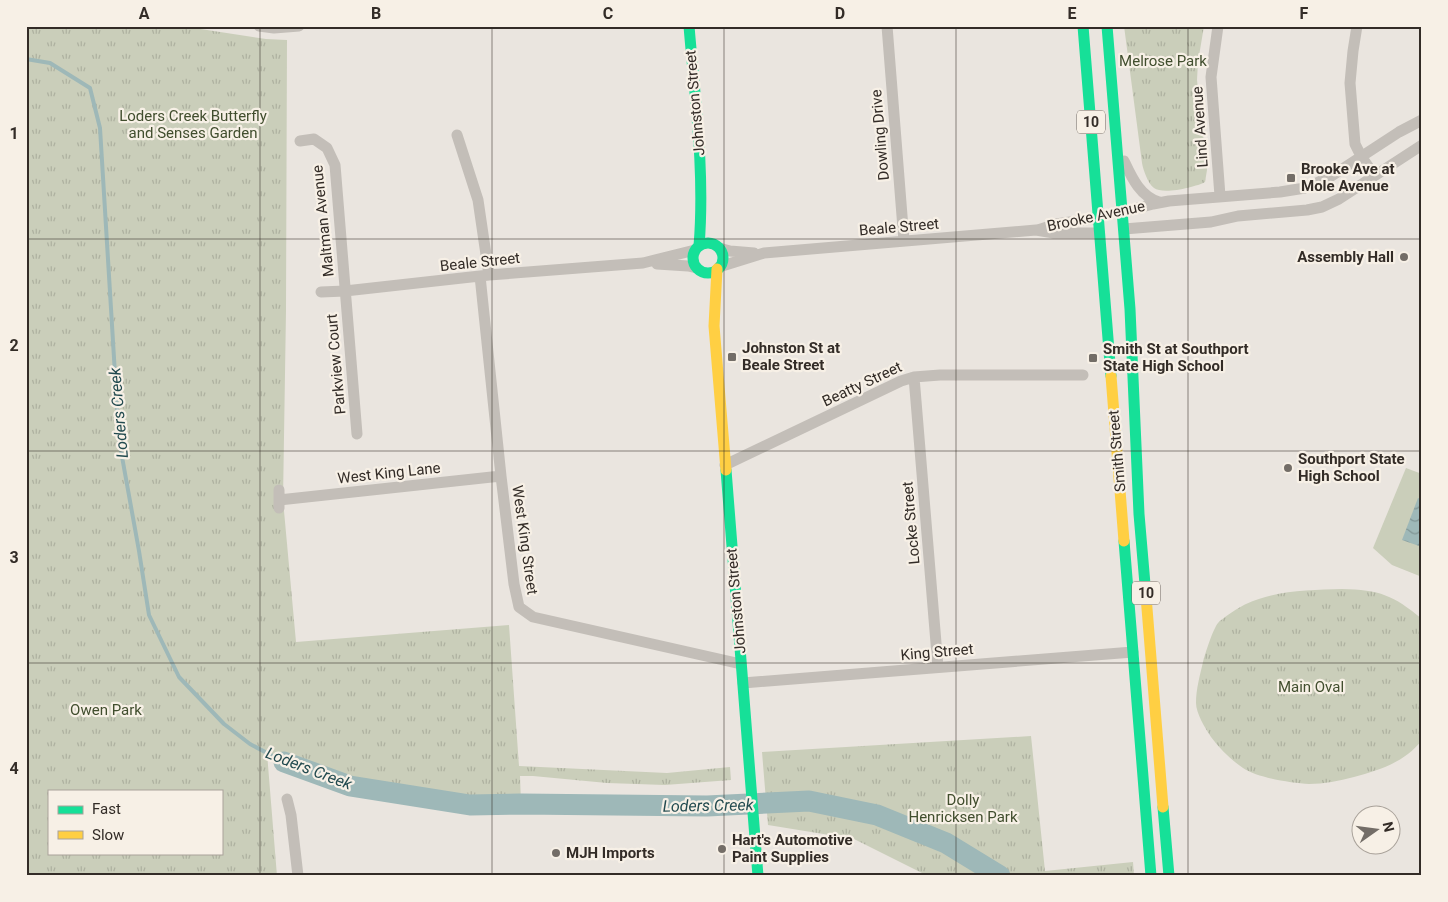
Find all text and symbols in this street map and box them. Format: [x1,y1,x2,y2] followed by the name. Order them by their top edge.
[139,4,150,23] text: A
[371,4,381,23] text: B
[603,4,613,23] text: C
[835,4,845,23] text: D
[1068,4,1077,23] text: E
[1300,4,1309,23] text: F
[681,49,709,157] street label: Johnston Street
[1119,52,1207,70] park label: Melrose Park
[1188,86,1212,168] street label: Lind Avenue
[867,89,893,181] street label: Dowling Drive
[119,107,267,142] park label: Loders Creek Butterfly and Senses Garden
[1077,110,1105,134] road number: 10
[9,124,19,143] text: 1
[1301,160,1395,195] place label: Brooke Ave at Mole Avenue
[308,164,338,278] street label: Maltman Avenue
[1285,172,1297,184] marker: Brooke Ave at Mole Avenue
[1045,197,1147,235] street label: Brooke Avenue
[858,215,940,239] street label: Beale Street
[1297,248,1394,266] place label: Assembly Hall
[439,249,521,275] street label: Beale Street
[1398,251,1410,263] marker: Assembly Hall
[323,313,349,415] street label: Parkview Court
[9,336,19,355] text: 2
[742,339,840,374] place label: Johnston St at Beale Street
[1103,340,1249,375] place label: Smith St at Southport State High School
[726,351,738,363] marker: Johnston St at Beale Street
[1087,352,1099,364] marker: Smith St at Southport State High School
[819,358,905,410] street label: Beatty Street
[105,366,132,459] water label: Loders Creek
[1104,409,1130,493] street label: Smith Street
[1298,450,1405,485] place label: Southport State High School
[337,459,441,487] street label: West King Lane
[1282,462,1294,474] marker: Southport State High School
[898,481,924,565] street label: Locke Street
[508,484,542,596] street label: West King Street
[722,547,750,655] street label: Johnston Street
[9,548,19,567] text: 3
[1132,582,1160,604] road number: 10
[900,640,974,664] street label: King Street
[1278,678,1344,696] park label: Main Oval
[70,701,142,719] park label: Owen Park
[263,743,356,794] water label: Loders Creek
[9,759,19,778] text: 4
[48,790,222,854] legend
[908,791,1018,826] park label: Dolly Henricksen Park
[662,795,755,816] water label: Loders Creek
[92,800,121,818] text: Fast
[1350,804,1400,854] north arrow
[1380,820,1398,834] text: N
[92,826,124,844] text: Slow
[732,831,853,866] place label: Hart's Automotive Paint Supplies
[716,843,728,855] marker: Hart's Automotive Paint Supplies
[566,844,655,862] place label: MJH Imports
[550,847,562,859] marker: MJH Imports

